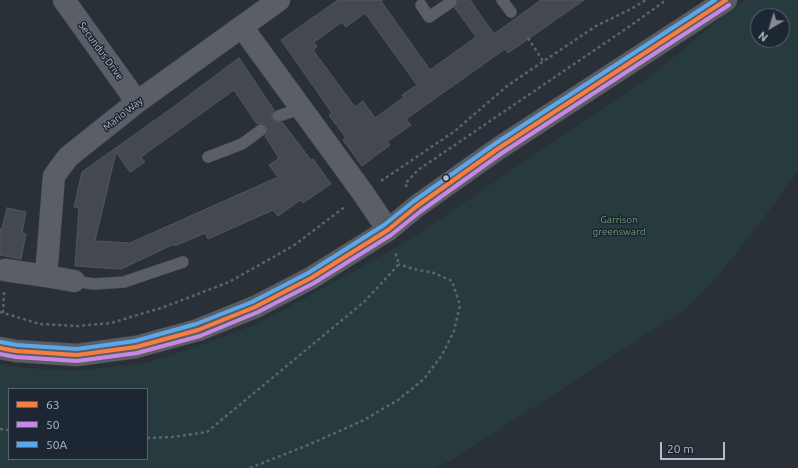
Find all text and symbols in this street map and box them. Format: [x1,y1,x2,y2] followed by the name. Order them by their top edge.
[750,8,790,48] north arrow
[76,20,126,82] street label: Secundus Drive
[756,29,770,44] text: N
[101,95,145,133] street label: Mario Way
[441,173,451,183] unlabelled marker
[592,214,646,238] park label: Garrison greensward
[8,388,148,460] legend
[46,398,60,411] text: 63
[46,418,60,431] text: 50
[662,434,727,460] scale bar
[46,438,67,451] text: 50A
[667,442,694,455] text: 20 m

